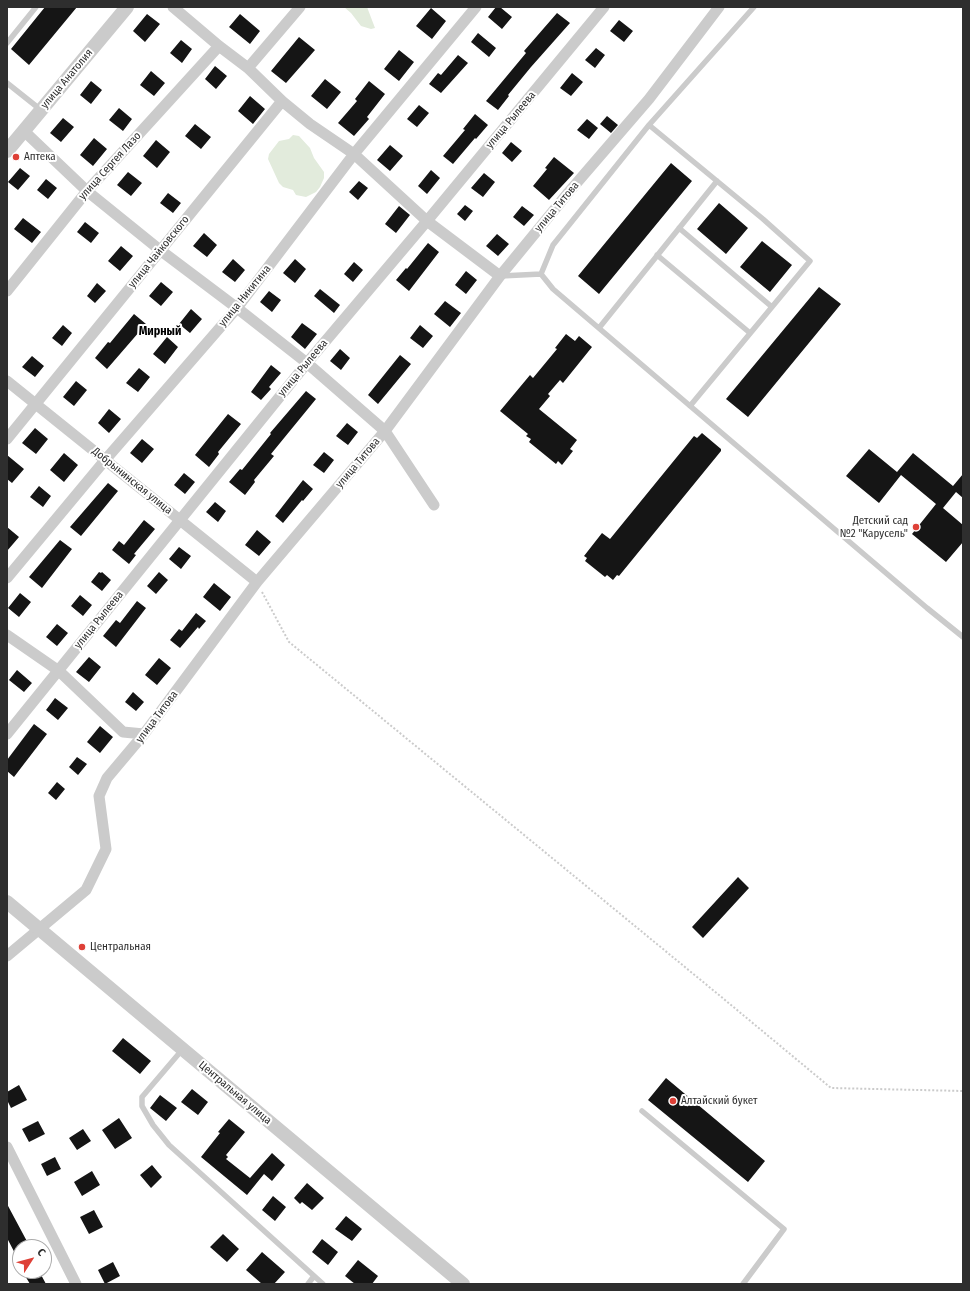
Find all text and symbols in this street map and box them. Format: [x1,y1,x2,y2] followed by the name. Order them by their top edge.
[38,46,96,112] street label: улица Анатолия
[483,89,539,151] street label: улица Рылеева
[76,129,144,203] street label: улица Сергея Лазо
[24,150,56,164] place label: Аптека
[11,152,21,162] marker: Аптека
[532,179,582,235] street label: улица Титова
[126,213,192,291] street label: улица Чайковского
[216,263,274,329] street label: улица Никитина
[139,325,181,339] district label: Мирный
[275,337,331,399] street label: улица Рылеева
[333,435,383,491] street label: улица Титова
[89,445,175,517] street label: Добрынинская улица
[840,514,908,540] place label: Детский сад №2 "Карусель"
[911,522,921,532] marker: Детский сад №2 "Карусель"
[72,589,126,651] street label: улица Рылеева
[133,688,181,746] street label: улица Титова
[90,940,151,954] place label: Центральная
[77,942,87,952] marker: Центральная
[196,1059,274,1127] street label: Центральная улица
[681,1094,757,1108] place label: Алтайский букет
[668,1096,678,1106] marker: Алтайский букет
[12,1239,52,1279] north arrow
[34,1246,48,1258] text: С

